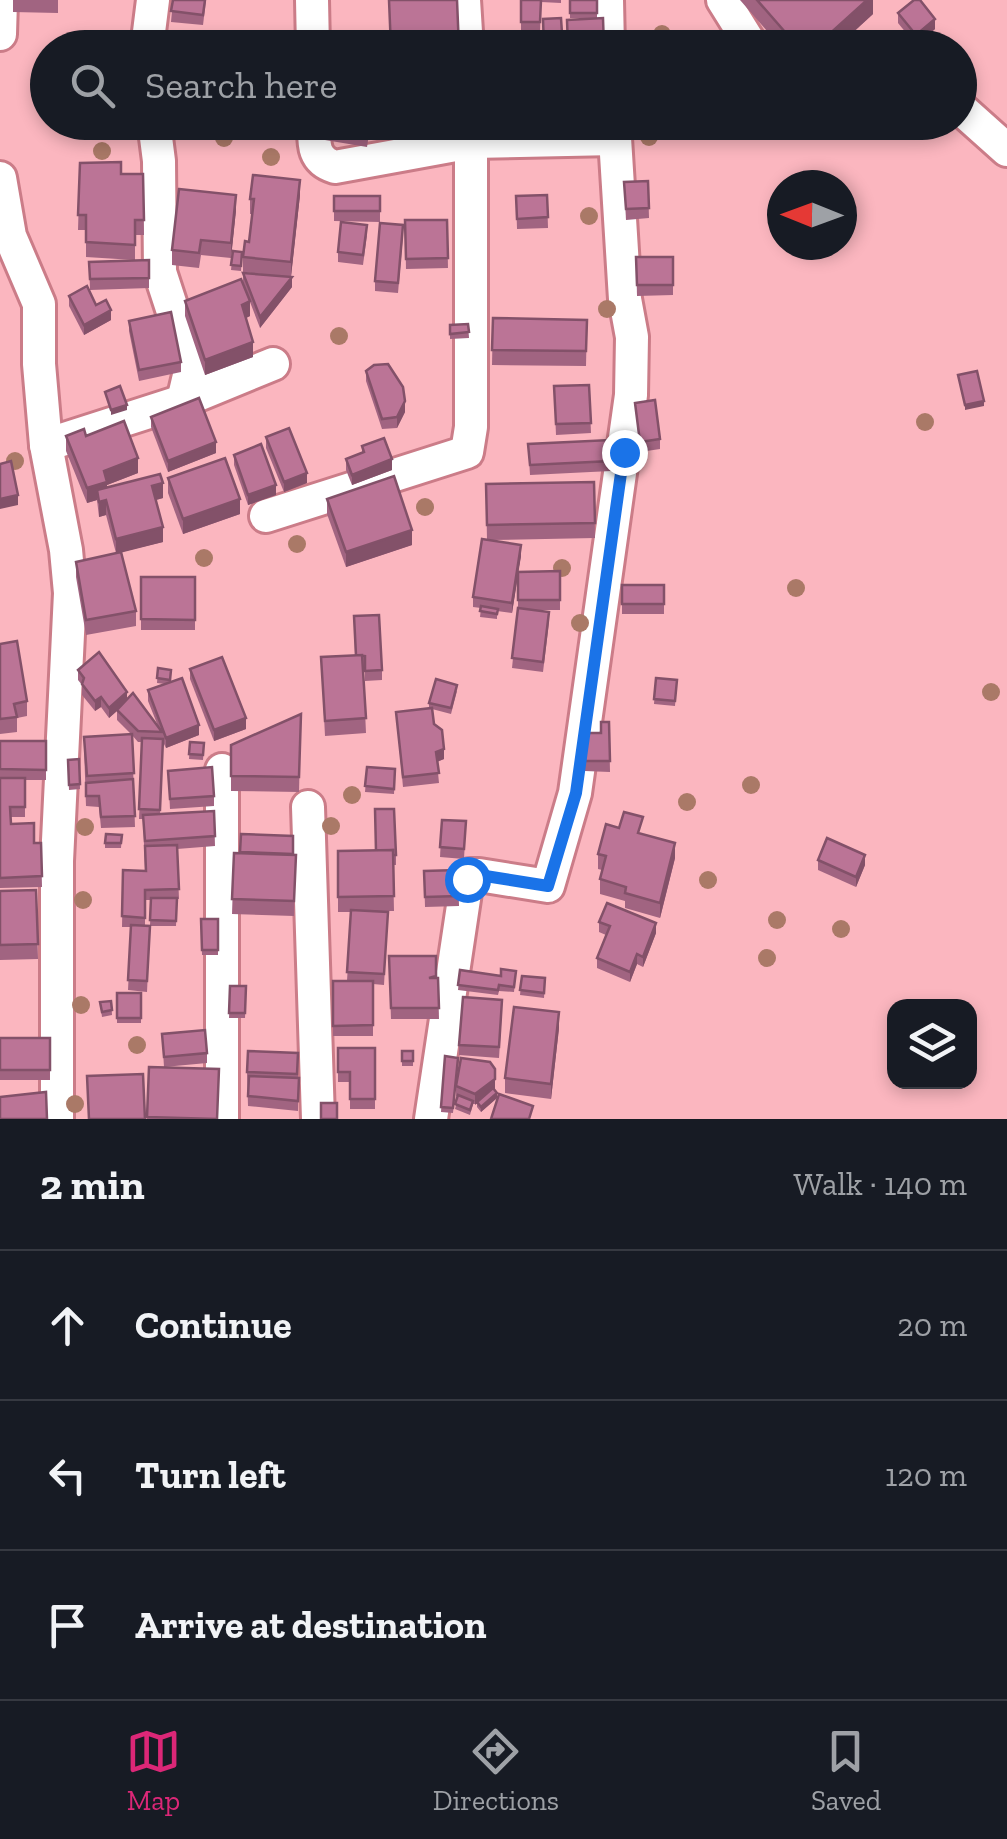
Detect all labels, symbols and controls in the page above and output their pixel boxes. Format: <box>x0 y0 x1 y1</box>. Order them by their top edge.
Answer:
search box <box>30 30 977 140</box>
icon: search <box>65 58 120 113</box>
text: Search here <box>145 62 337 108</box>
north arrow <box>767 170 857 260</box>
route end <box>602 430 648 476</box>
route start <box>445 857 491 903</box>
map controls <box>887 999 977 1089</box>
button: layers <box>887 999 977 1089</box>
text: 2 min <box>40 1159 145 1210</box>
text: Walk · 140 m <box>793 1165 967 1203</box>
icon: ahead <box>40 1298 95 1353</box>
text: Continue <box>135 1302 292 1348</box>
text: 20 m <box>897 1306 967 1344</box>
icon: left <box>40 1448 95 1503</box>
text: Turn left <box>135 1452 286 1498</box>
text: 120 m <box>885 1456 967 1494</box>
icon: arrive <box>40 1598 95 1653</box>
text: Arrive at destination <box>135 1602 486 1648</box>
tab: Map <box>126 1724 181 1817</box>
tab: Directions <box>433 1724 559 1817</box>
tab: Saved <box>811 1724 881 1817</box>

